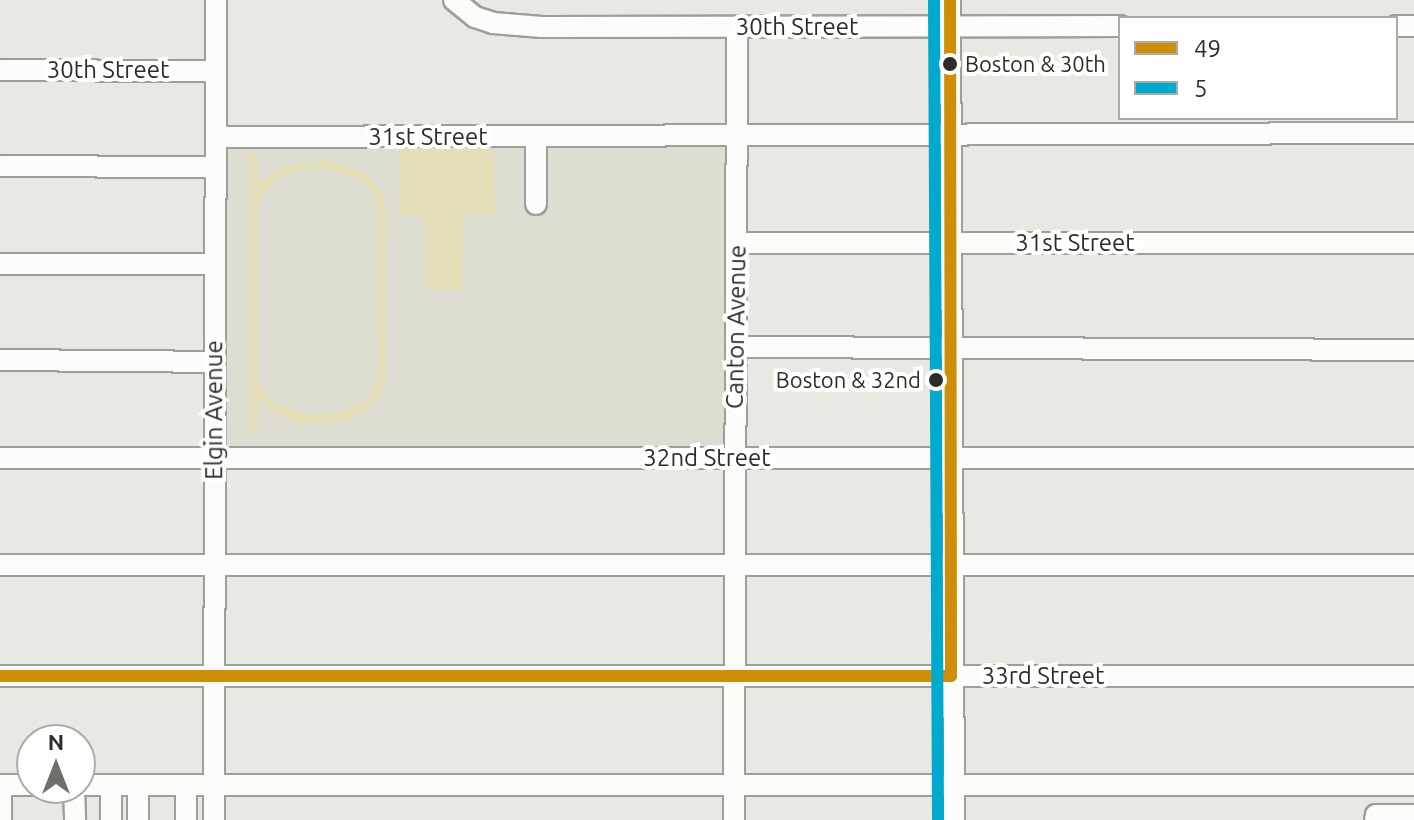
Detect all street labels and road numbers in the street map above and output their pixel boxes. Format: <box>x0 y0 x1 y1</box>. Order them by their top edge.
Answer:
street label: 30th Street <box>736 13 858 41</box>
street label: 30th Street <box>47 56 169 84</box>
street label: 31st Street <box>368 123 488 151</box>
street label: 31st Street <box>1015 229 1135 257</box>
street label: Canton Avenue <box>720 245 752 409</box>
street label: Elgin Avenue <box>200 340 228 480</box>
street label: 32nd Street <box>643 444 771 472</box>
street label: 33rd Street <box>982 662 1104 690</box>

